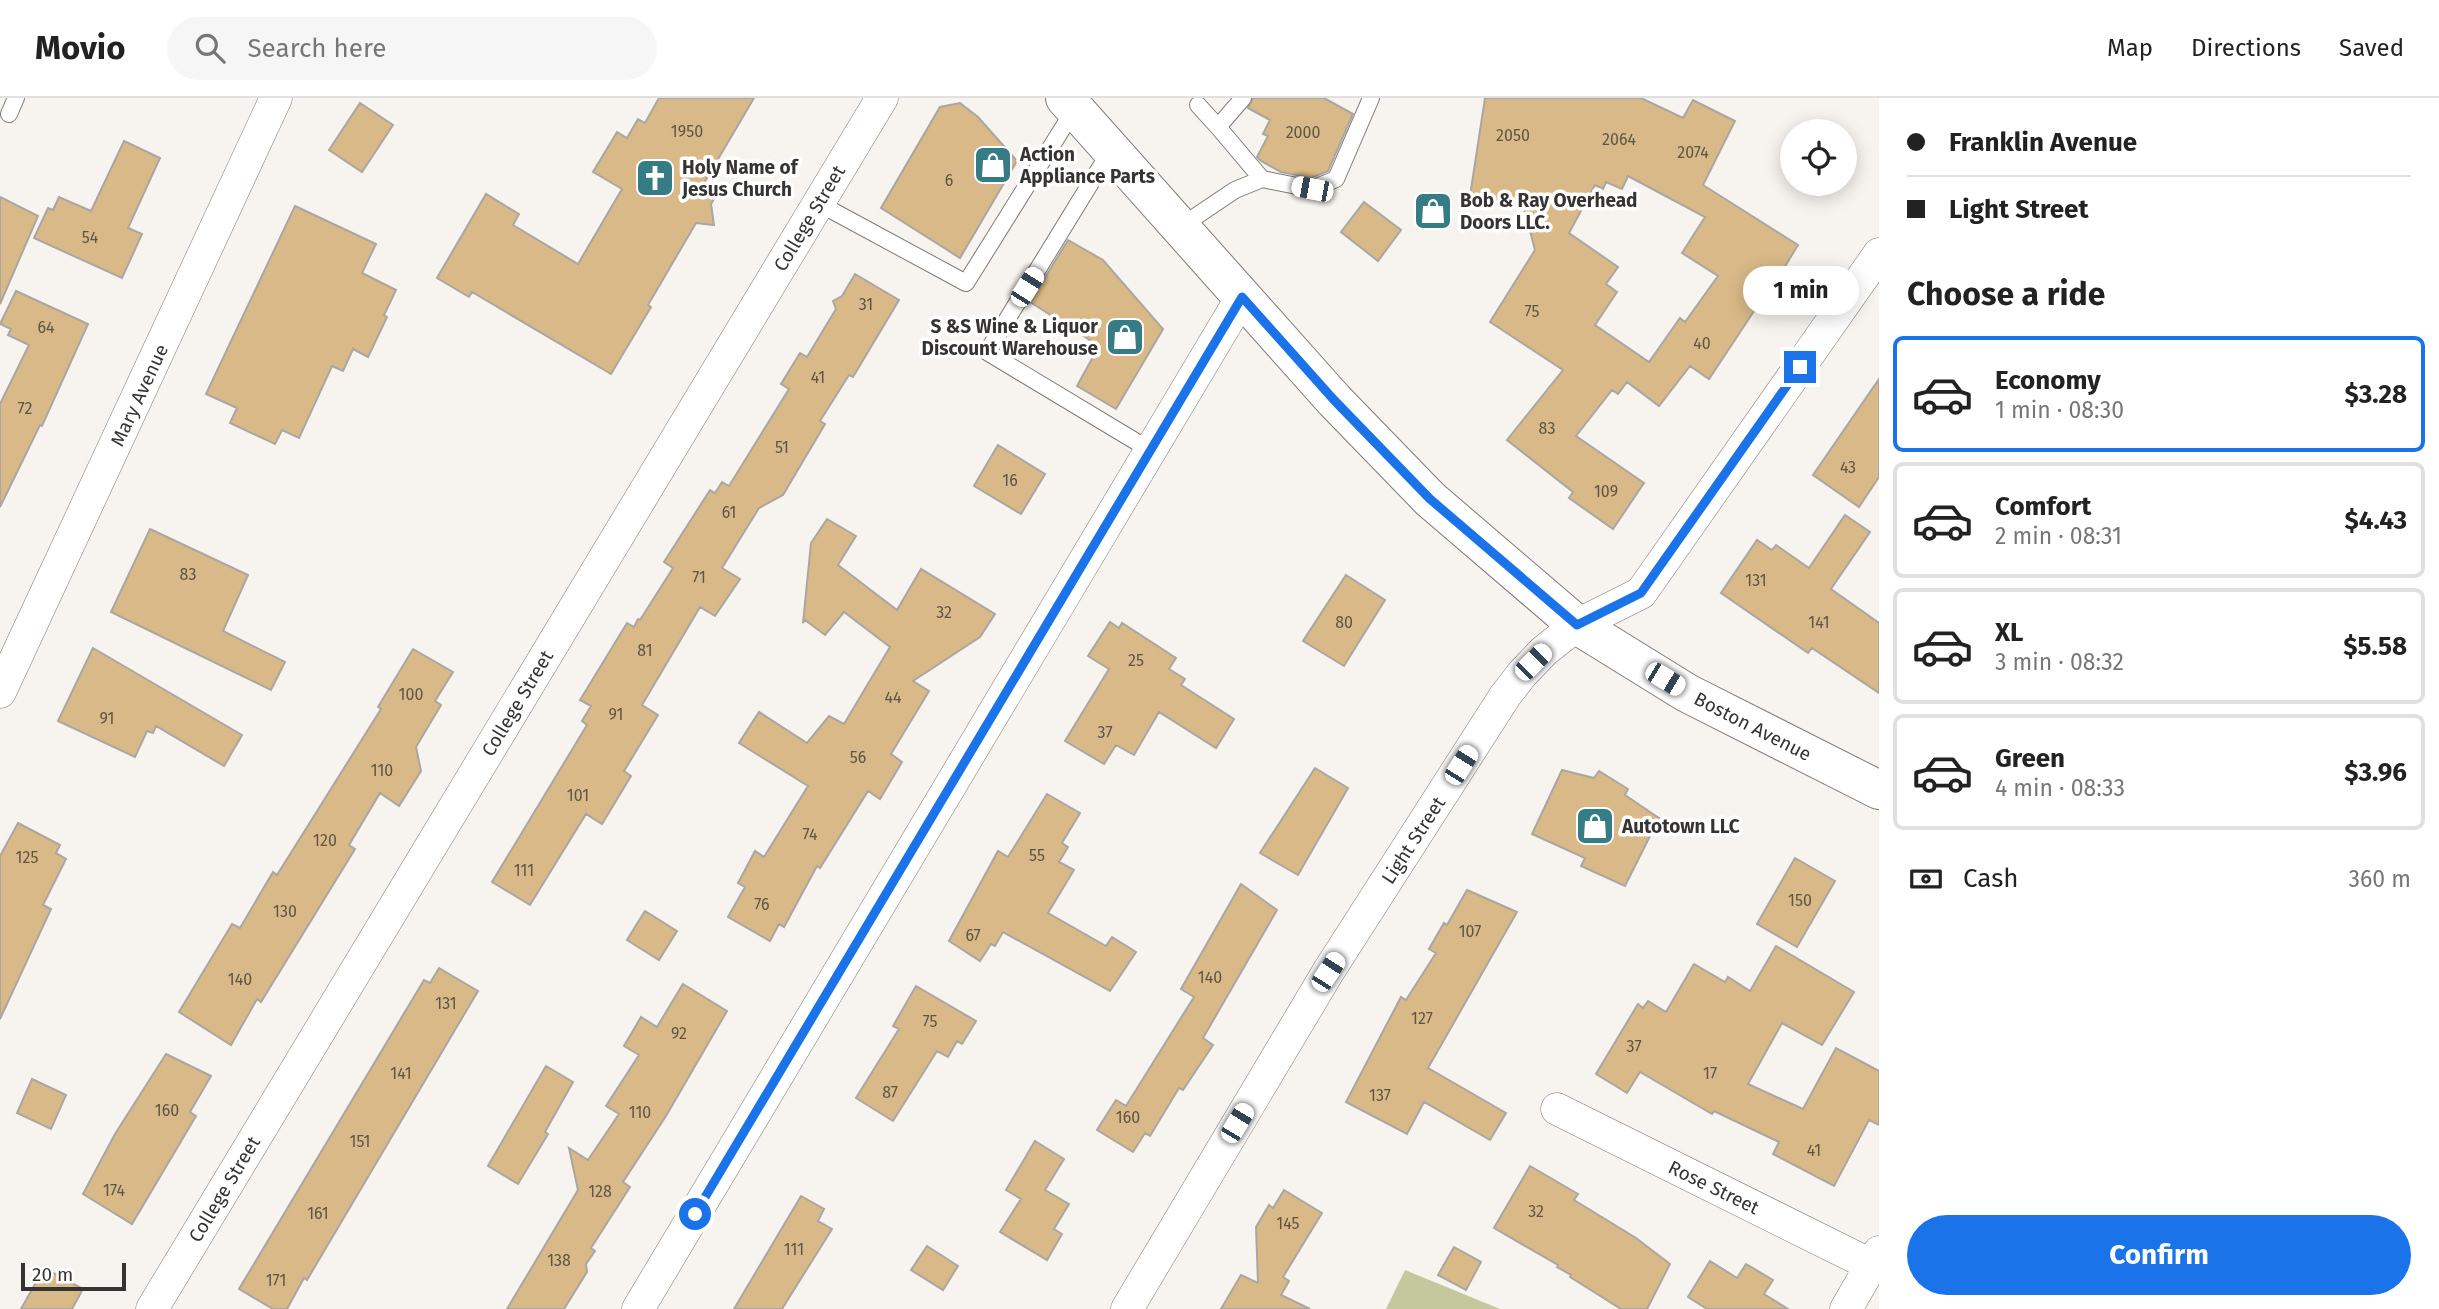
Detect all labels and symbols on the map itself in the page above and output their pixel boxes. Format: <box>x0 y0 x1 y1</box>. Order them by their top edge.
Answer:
house number: 1950 <box>671 122 703 141</box>
house number: 2000 <box>1286 123 1320 142</box>
house number: 2050 <box>1496 126 1530 145</box>
house number: 2064 <box>1602 130 1636 149</box>
place label: Action Appliance Parts <box>1019 143 1155 188</box>
house number: 2074 <box>1677 143 1709 162</box>
shop icon: Action Appliance Parts <box>972 144 1014 186</box>
place label: Holy Name of Jesus Church <box>681 156 800 201</box>
church icon: Holy Name of Jesus Church <box>634 157 676 199</box>
street label: College Street <box>769 161 850 275</box>
house number: 6 <box>945 171 953 190</box>
car <box>1290 175 1335 203</box>
place label: Bob & Ray Overhead Doors LLC. <box>1460 189 1638 234</box>
shop icon: Bob & Ray Overhead Doors LLC. <box>1412 190 1454 232</box>
house number: 54 <box>82 228 99 247</box>
car <box>1007 264 1048 310</box>
callout: 1 min <box>1742 266 1858 314</box>
house number: 31 <box>859 295 873 314</box>
house number: 75 <box>1525 302 1539 321</box>
place label: S &S Wine & Liquor Discount Warehouse <box>922 315 1098 360</box>
shop icon: S &S Wine & Liquor Discount Warehouse <box>1104 316 1146 358</box>
house number: 64 <box>37 318 55 337</box>
house number: 40 <box>1693 334 1711 353</box>
street label: Mary Avenue <box>106 341 173 450</box>
route end <box>1784 351 1816 383</box>
house number: 41 <box>811 368 825 387</box>
house number: 72 <box>18 399 32 418</box>
house number: 83 <box>1539 419 1555 438</box>
house number: 51 <box>775 438 789 457</box>
house number: 43 <box>1840 458 1856 477</box>
house number: 16 <box>1002 471 1018 490</box>
house number: 109 <box>1594 482 1618 501</box>
house number: 61 <box>722 503 736 522</box>
house number: 83 <box>180 565 196 584</box>
house number: 71 <box>692 568 706 587</box>
house number: 131 <box>1745 571 1767 590</box>
house number: 32 <box>936 603 952 622</box>
house number: 80 <box>1335 613 1353 632</box>
house number: 141 <box>1808 613 1830 632</box>
car <box>1511 640 1556 684</box>
house number: 81 <box>637 641 653 660</box>
street label: College Street <box>477 646 558 760</box>
house number: 25 <box>1128 651 1144 670</box>
car <box>1642 659 1689 699</box>
house number: 100 <box>399 685 423 704</box>
street label: Boston Avenue <box>1690 687 1815 766</box>
house number: 44 <box>884 688 902 707</box>
house number: 91 <box>608 705 624 724</box>
house number: 91 <box>99 709 115 728</box>
house number: 37 <box>1097 723 1113 742</box>
car <box>1441 742 1482 788</box>
house number: 56 <box>850 748 866 767</box>
house number: 110 <box>371 761 393 780</box>
house number: 101 <box>567 786 589 805</box>
street label: Light Street <box>1377 792 1450 888</box>
shop icon: Autotown LLC <box>1574 805 1616 847</box>
place label: Autotown LLC <box>1621 815 1740 838</box>
house number: 74 <box>803 825 818 844</box>
house number: 120 <box>313 831 337 850</box>
house number: 55 <box>1029 846 1045 865</box>
house number: 125 <box>16 848 38 867</box>
house number: 111 <box>514 861 534 880</box>
house number: 150 <box>1788 891 1812 910</box>
house number: 76 <box>754 895 770 914</box>
house number: 130 <box>273 902 297 921</box>
house number: 107 <box>1459 922 1481 941</box>
house number: 67 <box>965 926 981 945</box>
car <box>1308 949 1349 995</box>
house number: 140 <box>1198 968 1222 987</box>
house number: 140 <box>228 970 252 989</box>
house number: 131 <box>435 994 457 1013</box>
house number: 127 <box>1411 1009 1433 1028</box>
house number: 75 <box>923 1012 937 1031</box>
house number: 92 <box>671 1024 687 1043</box>
house number: 37 <box>1626 1037 1642 1056</box>
house number: 141 <box>390 1064 412 1083</box>
house number: 17 <box>1703 1064 1717 1083</box>
house number: 87 <box>882 1083 898 1102</box>
house number: 137 <box>1369 1086 1391 1105</box>
car <box>1218 1100 1257 1146</box>
house number: 160 <box>155 1101 179 1120</box>
house number: 110 <box>629 1103 651 1122</box>
house number: 160 <box>1116 1108 1140 1127</box>
street label: College Street <box>184 1132 265 1246</box>
house number: 151 <box>349 1132 371 1151</box>
house number: 41 <box>1807 1141 1821 1160</box>
street label: Rose Street <box>1665 1156 1763 1219</box>
house number: 174 <box>103 1181 125 1200</box>
house number: 128 <box>588 1182 612 1201</box>
route start <box>679 1198 711 1230</box>
house number: 32 <box>1528 1202 1544 1221</box>
house number: 161 <box>307 1204 329 1223</box>
house number: 145 <box>1276 1214 1300 1233</box>
house number: 111 <box>784 1240 804 1259</box>
house number: 138 <box>547 1251 571 1270</box>
scale bar <box>21 1260 126 1292</box>
house number: 171 <box>266 1271 286 1290</box>

